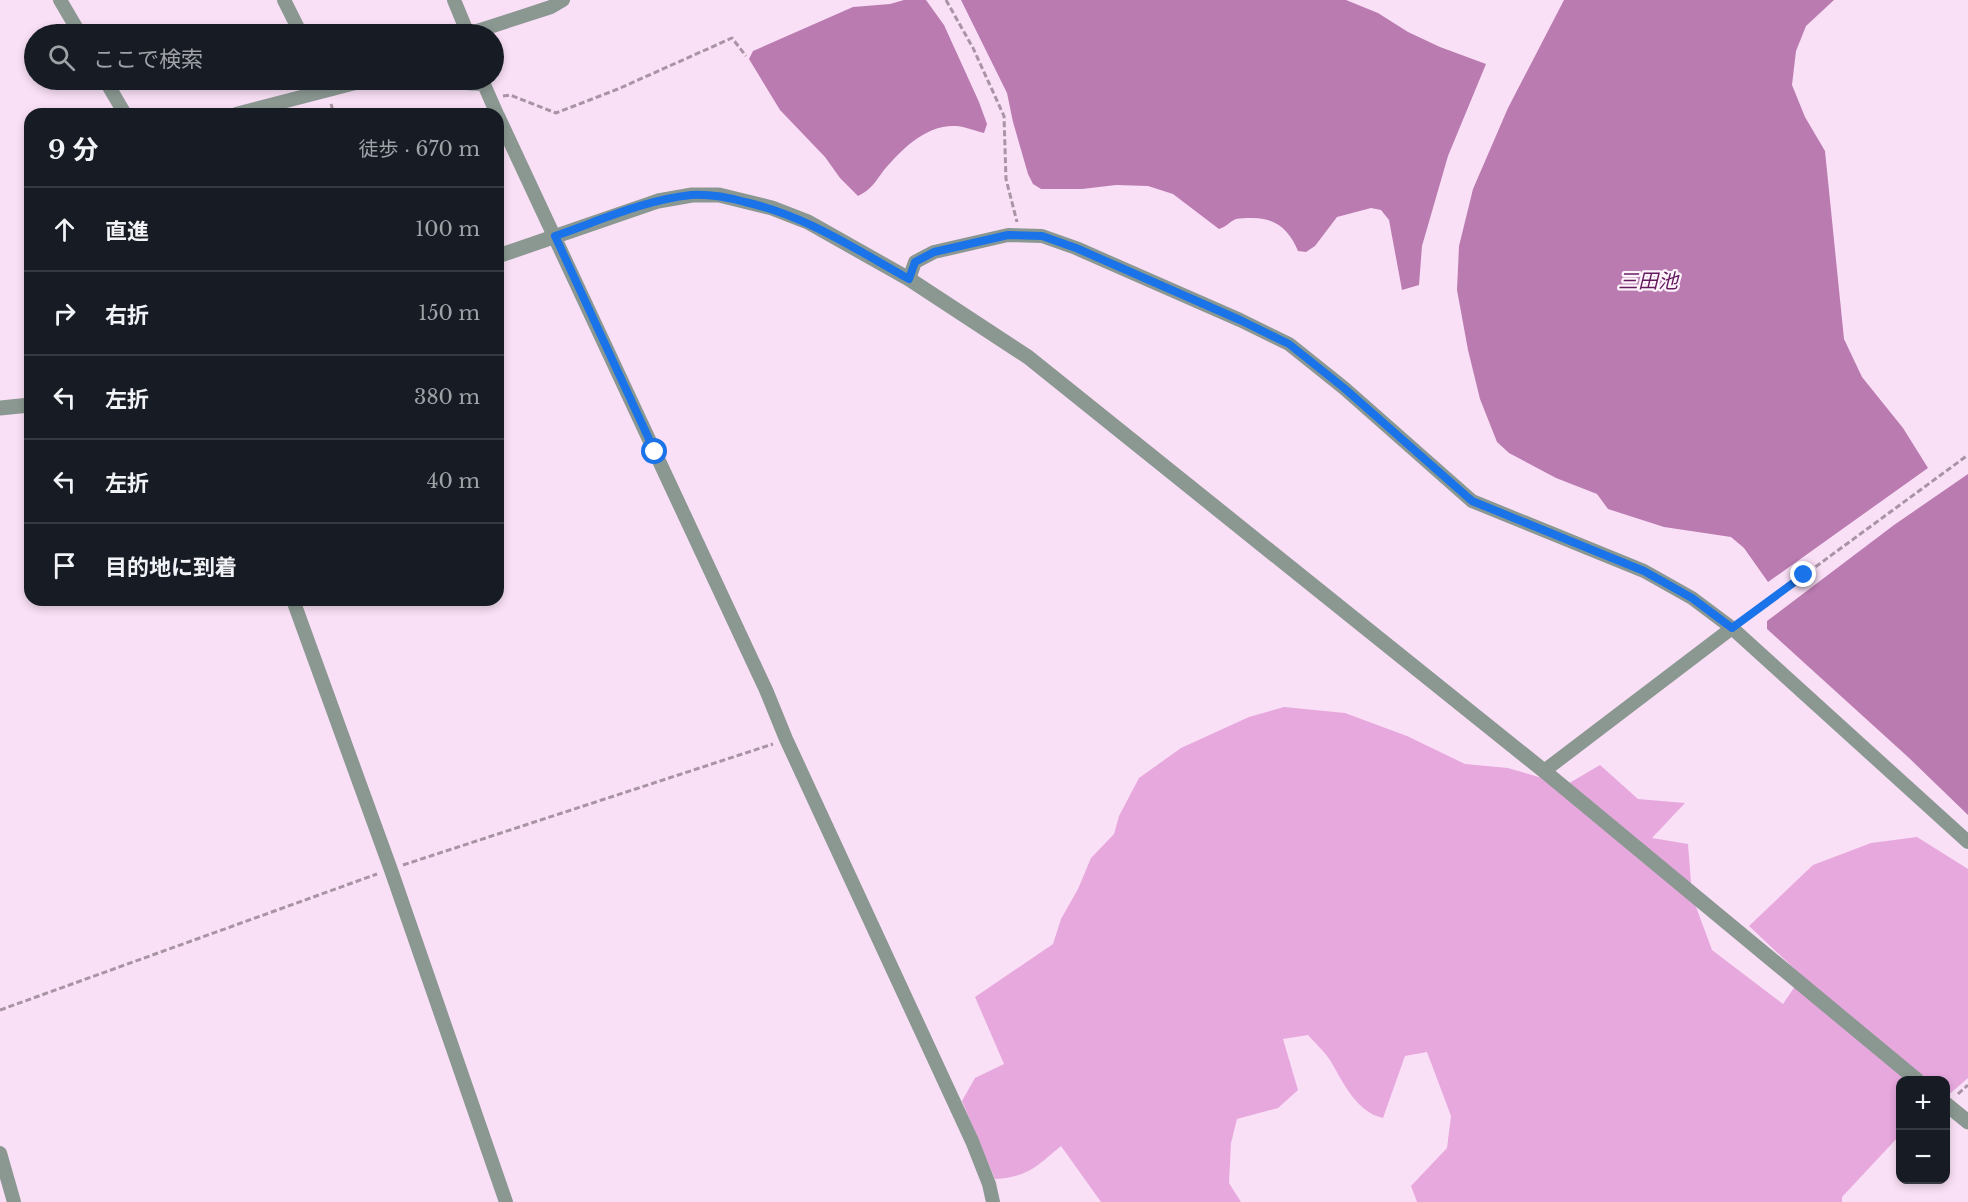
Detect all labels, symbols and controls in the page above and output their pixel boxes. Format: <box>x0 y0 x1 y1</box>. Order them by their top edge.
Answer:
search box <box>24 24 504 90</box>
icon: search <box>45 41 78 74</box>
text: ここで検索 <box>93 46 203 73</box>
text: 9 分 <box>48 134 98 166</box>
text: 徒歩 · 670 m <box>358 137 480 161</box>
icon: ahead <box>48 213 81 246</box>
text: 100 m <box>415 217 480 241</box>
text: 直進 <box>105 218 149 245</box>
water label: 三田池 <box>1618 269 1680 293</box>
icon: right <box>48 297 81 330</box>
text: 150 m <box>418 301 480 325</box>
text: 右折 <box>105 302 149 329</box>
icon: left <box>48 381 81 414</box>
text: 380 m <box>414 385 480 409</box>
text: 左折 <box>105 386 149 413</box>
route start <box>641 438 667 464</box>
icon: left <box>48 465 81 498</box>
text: 40 m <box>427 469 480 493</box>
text: 左折 <box>105 470 149 497</box>
icon: arrive <box>48 549 81 582</box>
text: 目的地に到着 <box>105 554 237 581</box>
route end <box>1790 561 1816 587</box>
map controls <box>1896 1076 1950 1184</box>
button: + <box>1896 1076 1950 1130</box>
button: − <box>1896 1130 1950 1184</box>

